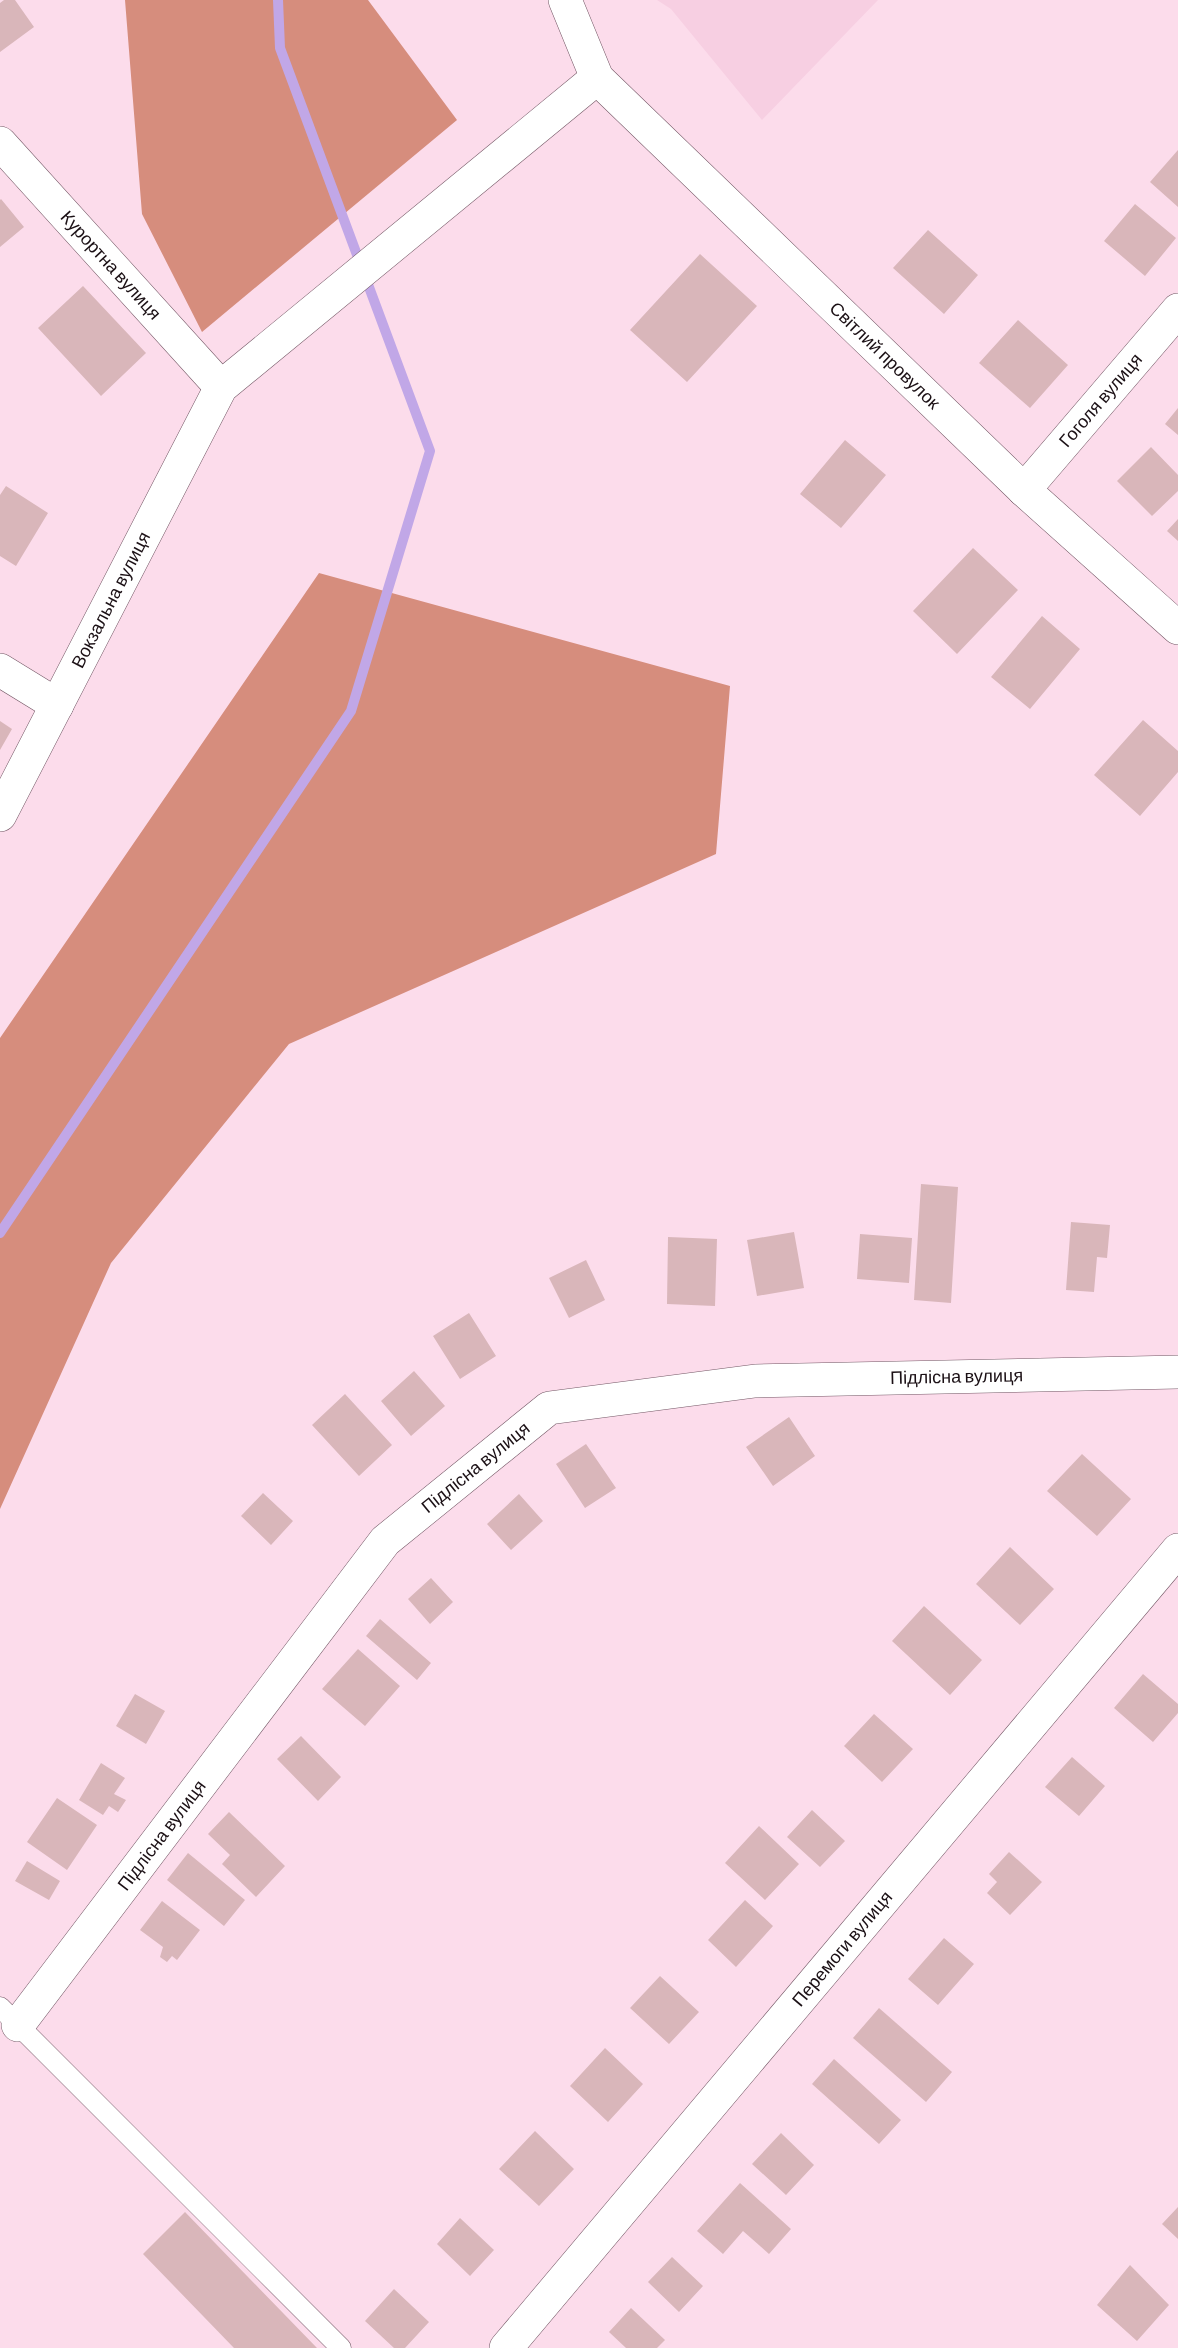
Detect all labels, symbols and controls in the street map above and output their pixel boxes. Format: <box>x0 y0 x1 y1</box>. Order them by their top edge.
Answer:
street label: Курортна вулиця <box>57 206 166 324</box>
street label: Світлий провулок <box>826 297 945 413</box>
street label: Гоголя вулиця <box>1054 348 1146 451</box>
street label: Вокзальна вулиця <box>66 528 154 671</box>
street label: Підлісна вулиця <box>890 1363 1023 1388</box>
street label: Підлісна вулиця <box>416 1416 533 1517</box>
street label: Підлісна вулиця <box>112 1775 210 1894</box>
street label: Перемоги вулиця <box>787 1886 896 2010</box>

